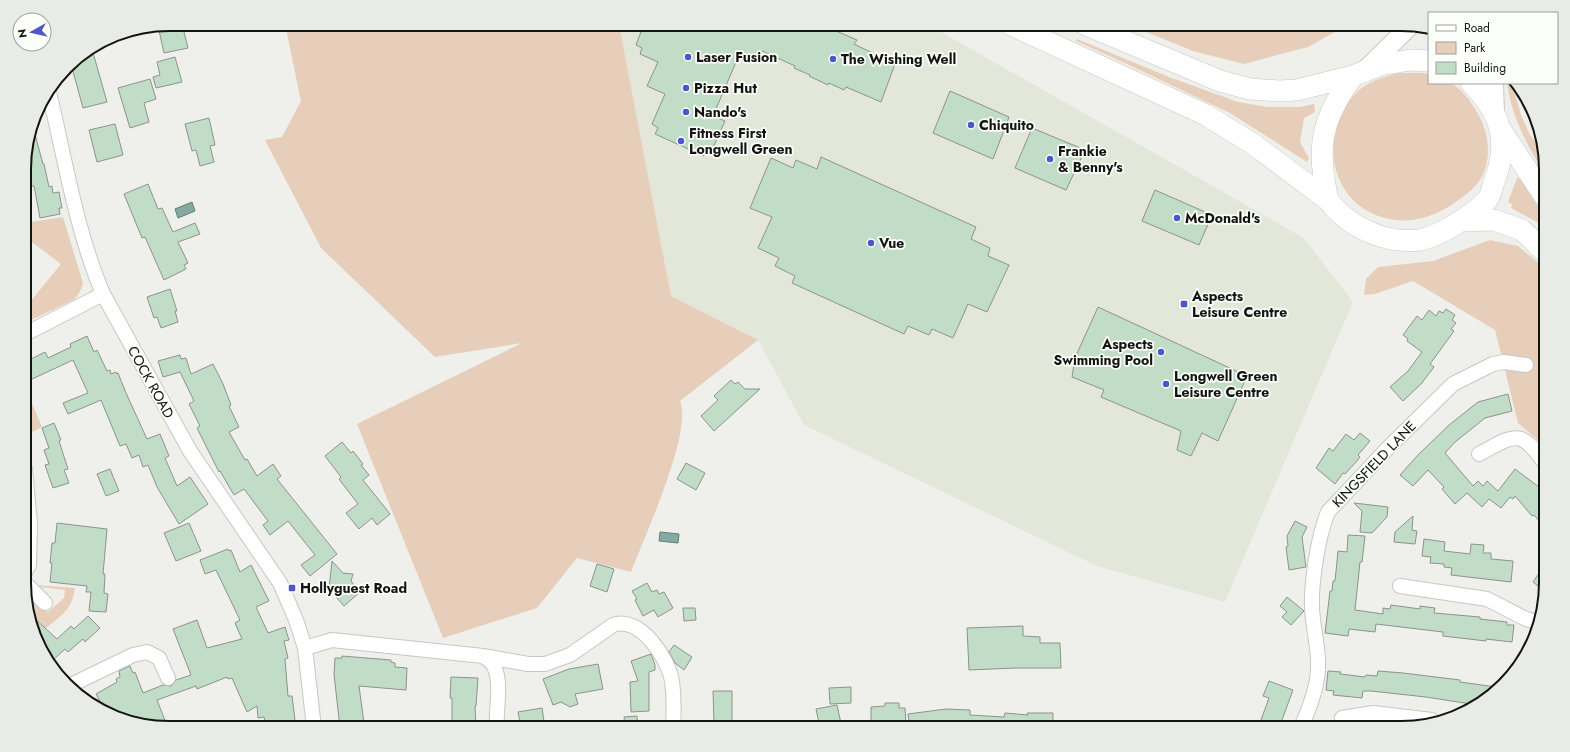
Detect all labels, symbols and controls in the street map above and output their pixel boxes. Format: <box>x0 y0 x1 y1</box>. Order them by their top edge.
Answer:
north arrow <box>12 12 52 52</box>
legend <box>1428 12 1558 84</box>
text: Road <box>1464 19 1490 37</box>
text: N <box>14 28 31 39</box>
text: Park <box>1464 39 1486 57</box>
place label: Laser Fusion <box>696 47 777 67</box>
place label: The Wishing Well <box>841 49 956 69</box>
marker: Laser Fusion <box>683 52 693 62</box>
marker: The Wishing Well <box>828 54 838 64</box>
text: Building <box>1464 59 1506 77</box>
place label: Pizza Hut <box>694 78 757 98</box>
marker: Pizza Hut <box>681 83 691 93</box>
place label: Nando's <box>694 102 747 122</box>
marker: Nando's <box>681 107 691 117</box>
place label: Chiquito <box>979 115 1034 135</box>
marker: Chiquito <box>966 120 976 130</box>
place label: Fitness First Longwell Green <box>689 123 793 159</box>
marker: Fitness First Longwell Green <box>676 136 686 146</box>
place label: Frankie & Benny's <box>1058 141 1123 177</box>
marker: Frankie & Benny's <box>1045 154 1055 164</box>
place label: McDonald's <box>1185 208 1261 228</box>
marker: McDonald's <box>1172 213 1182 223</box>
place label: Vue <box>878 233 904 253</box>
marker: Vue <box>866 238 876 248</box>
place label: Aspects Leisure Centre <box>1191 286 1287 322</box>
marker: Aspects Leisure Centre <box>1179 299 1189 309</box>
place label: Aspects Swimming Pool <box>1054 334 1154 370</box>
street label: COCK ROAD <box>123 342 179 422</box>
marker: Aspects Swimming Pool <box>1156 347 1166 357</box>
place label: Longwell Green Leisure Centre <box>1174 366 1278 402</box>
marker: Longwell Green Leisure Centre <box>1161 379 1171 389</box>
street label: KINGSFIELD LANE <box>1327 416 1421 512</box>
place label: Hollyguest Road <box>300 578 407 598</box>
marker: Hollyguest Road <box>287 583 297 593</box>

